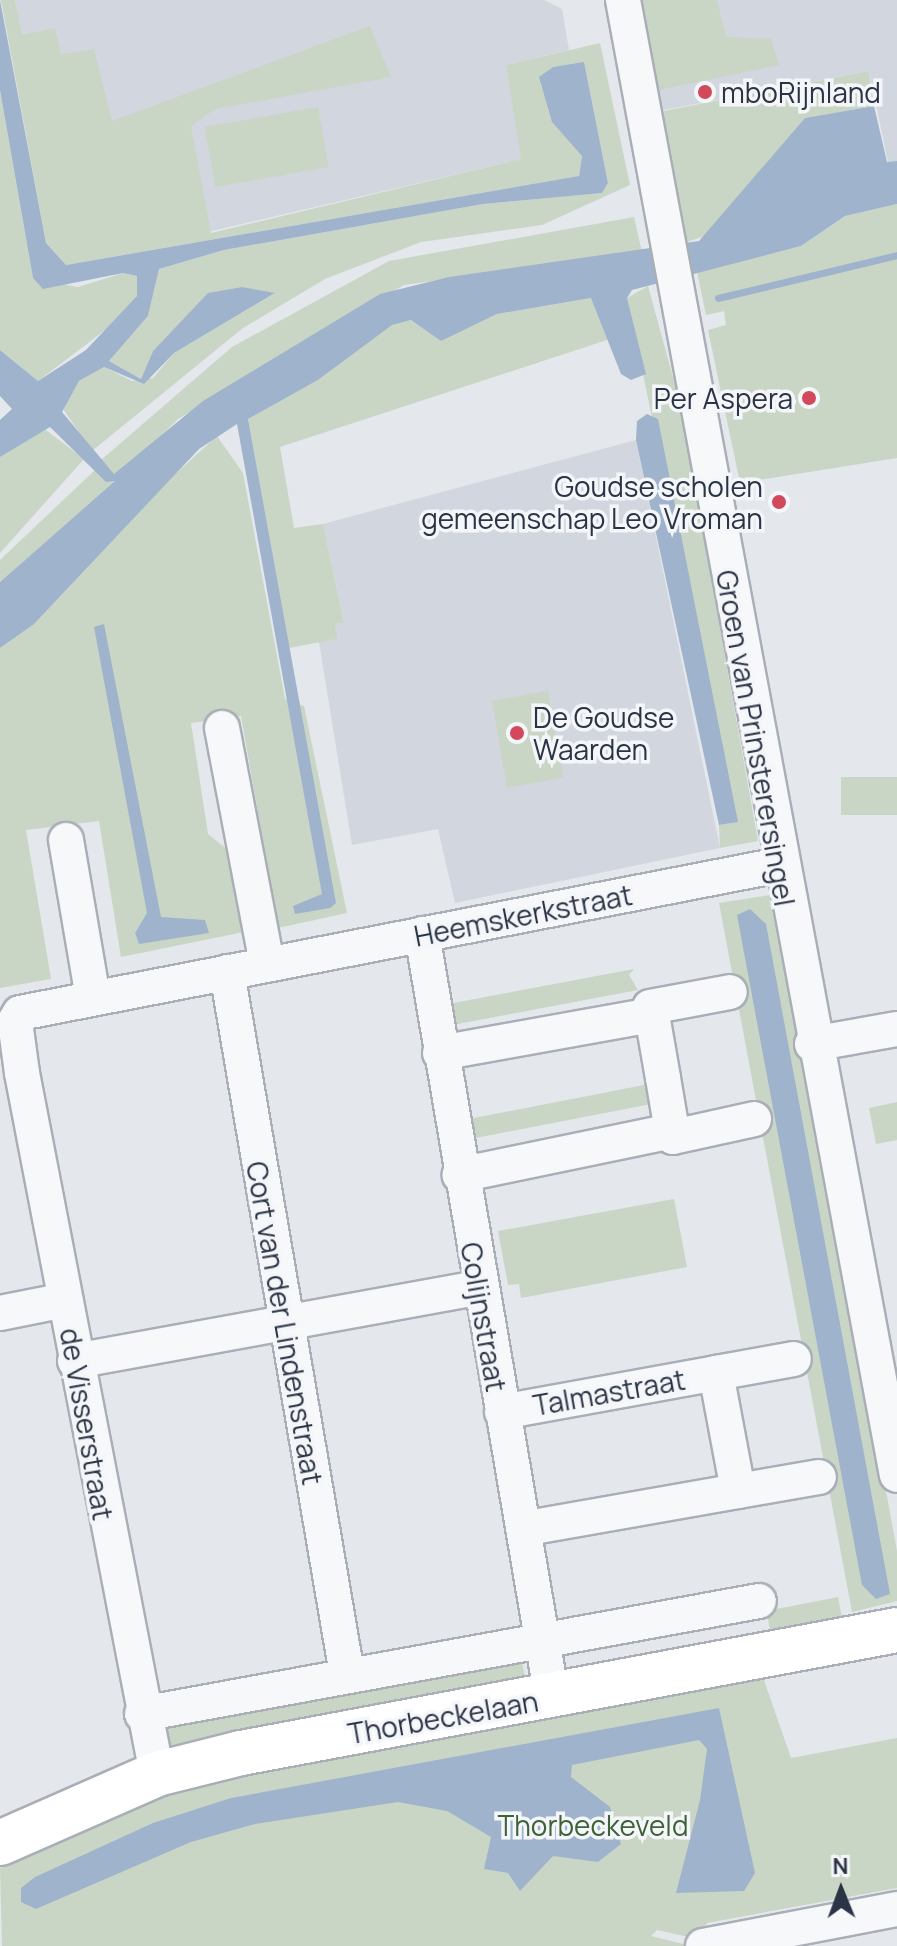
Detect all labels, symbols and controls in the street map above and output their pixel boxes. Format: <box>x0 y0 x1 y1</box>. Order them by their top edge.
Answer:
place label: mboRijnland <box>721 75 881 109</box>
marker: mboRijnland <box>696 83 714 101</box>
place label: Per Aspera <box>654 381 793 415</box>
marker: Per Aspera <box>800 389 818 407</box>
place label: Goudse scholen gemeenschap Leo Vroman <box>421 469 763 535</box>
marker: Goudse scholen gemeenschap Leo Vroman <box>770 493 788 511</box>
street label: Groen van Prinsterersingel <box>710 567 802 909</box>
place label: De Goudse Waarden <box>533 700 674 766</box>
marker: De Goudse Waarden <box>508 724 526 742</box>
street label: Heemskerkstraat <box>411 877 635 953</box>
street label: Cort van der Lindenstraat <box>240 1159 330 1487</box>
street label: Colijnstraat <box>454 1240 514 1394</box>
street label: de Visserstraat <box>54 1325 120 1523</box>
street label: Talmastraat <box>530 1362 688 1422</box>
street label: Thorbeckelaan <box>345 1684 541 1750</box>
park label: Thorbeckeveld <box>497 1808 689 1842</box>
north arrow <box>801 1850 881 1930</box>
text: N <box>832 1851 849 1881</box>

